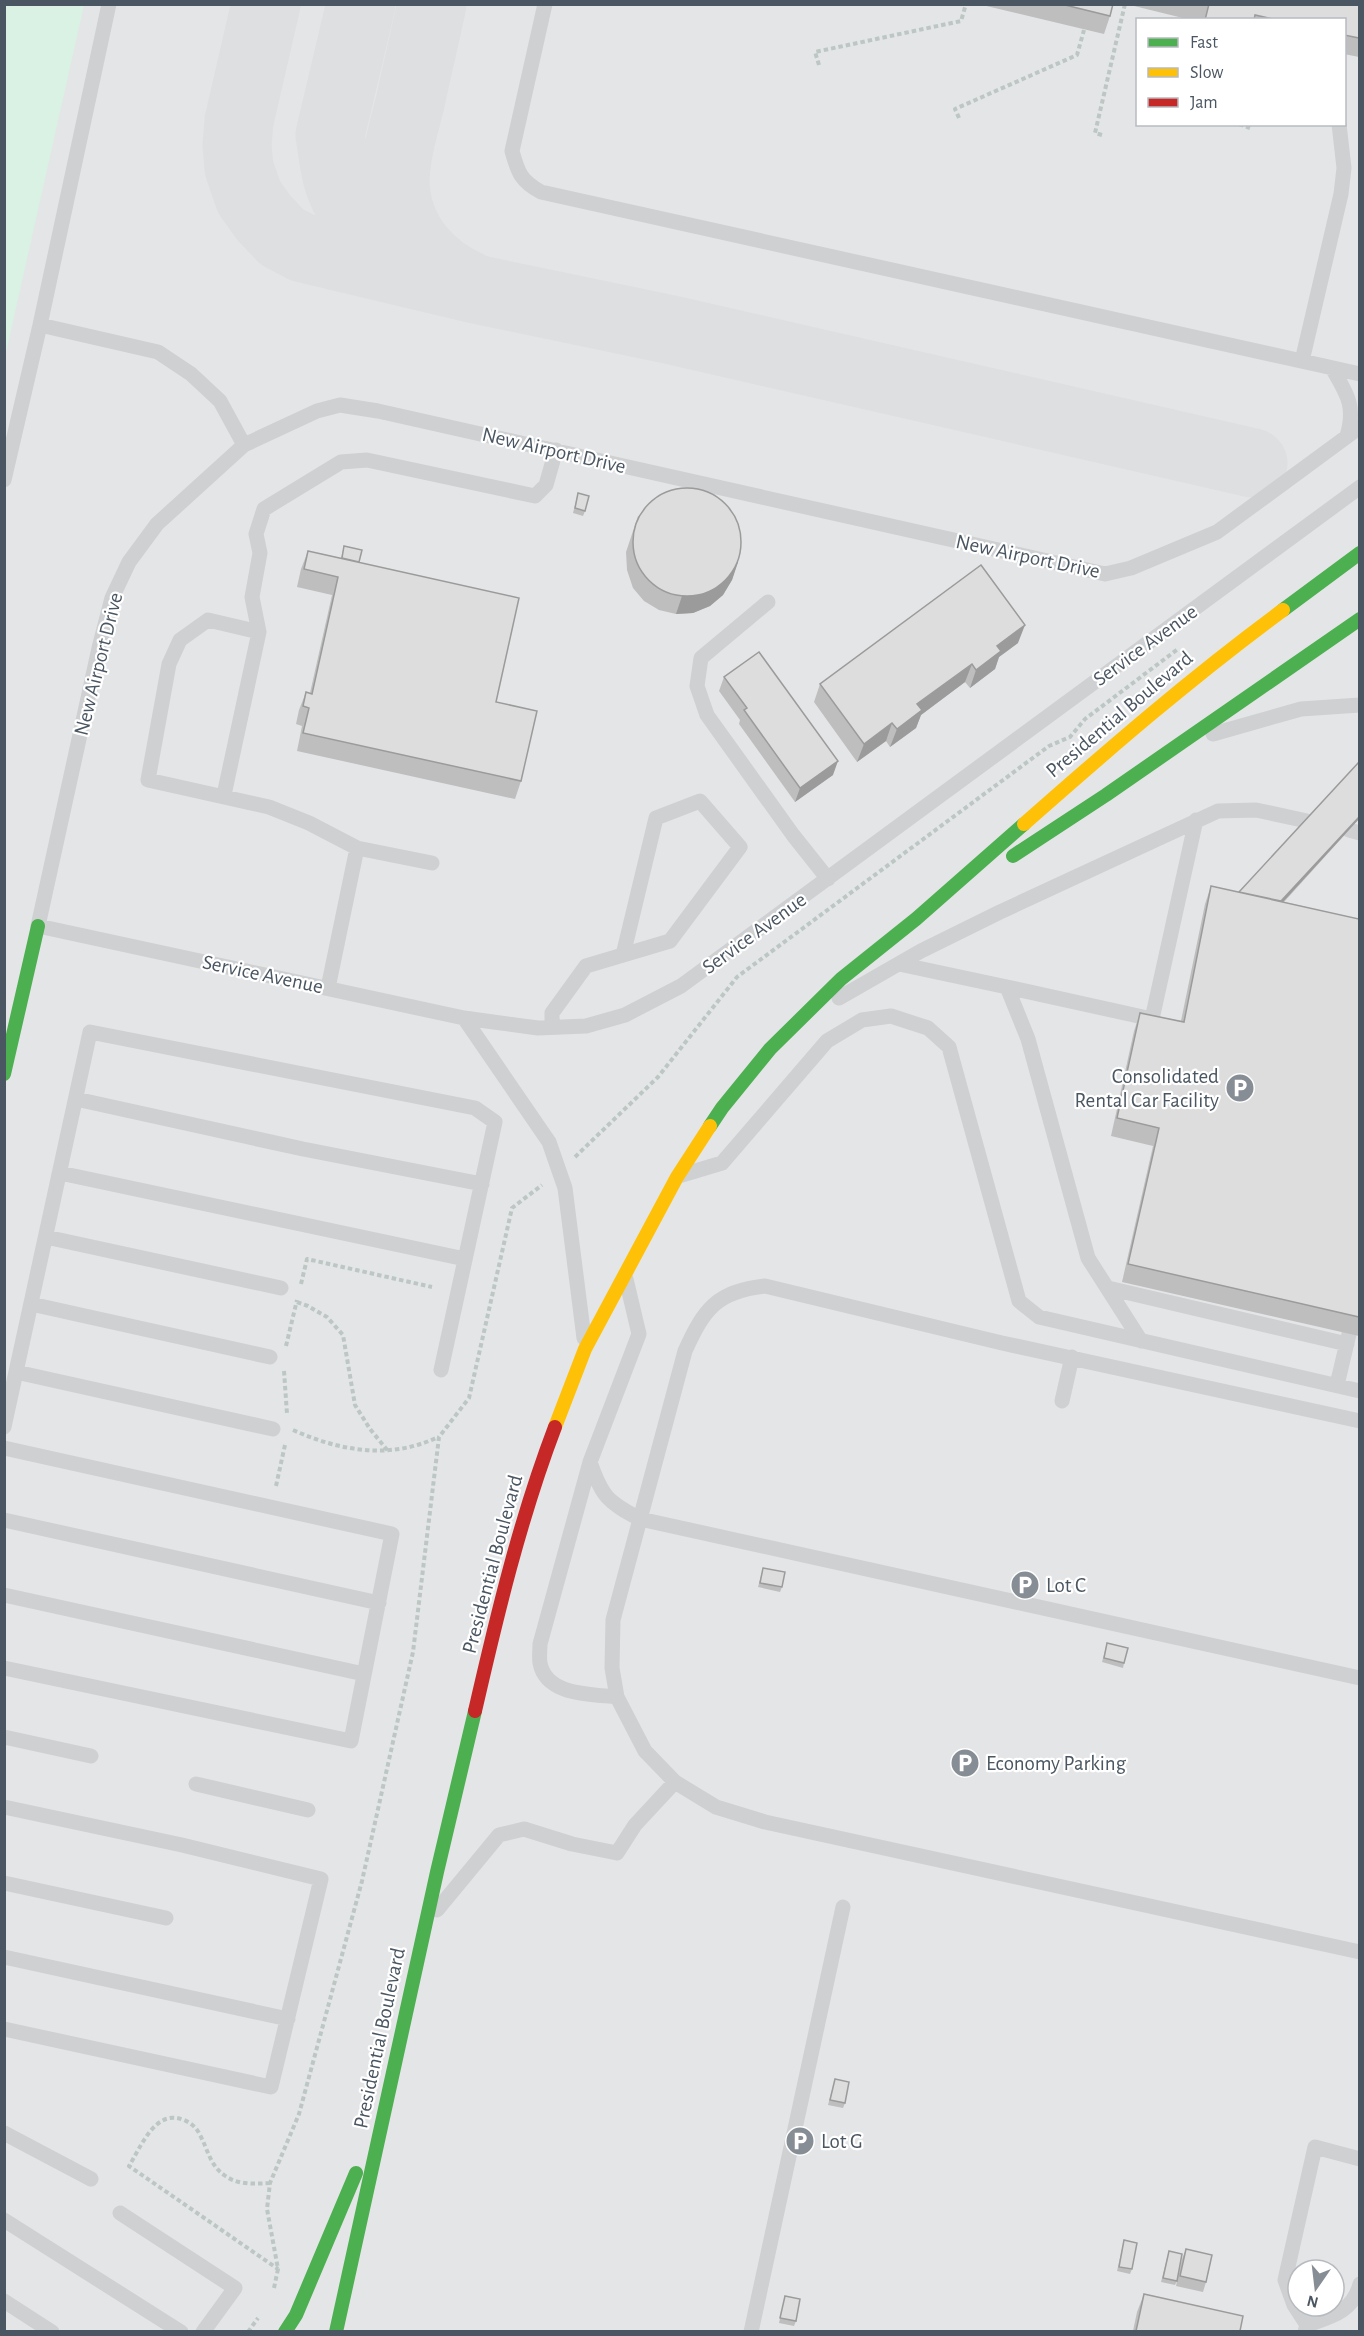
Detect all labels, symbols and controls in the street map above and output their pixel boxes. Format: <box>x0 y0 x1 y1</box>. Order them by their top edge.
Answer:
legend <box>1136 18 1346 126</box>
text: Fast <box>1190 34 1218 52</box>
text: Slow <box>1190 64 1223 82</box>
text: Jam <box>1190 94 1218 112</box>
street label: New Airport Drive <box>480 424 628 477</box>
street label: New Airport Drive <box>954 531 1102 582</box>
street label: New Airport Drive <box>71 590 126 738</box>
street label: Service Avenue <box>1090 601 1201 690</box>
street label: Presidential Boulevard <box>1042 647 1197 782</box>
street label: Service Avenue <box>699 889 810 978</box>
street label: Service Avenue <box>201 951 325 998</box>
place label: Consolidated Rental Car Facility <box>1075 1066 1219 1111</box>
parking icon: Consolidated Rental Car Facility <box>1224 1072 1256 1104</box>
street label: Presidential Boulevard <box>459 1472 526 1656</box>
parking icon: Lot C <box>1009 1569 1041 1601</box>
place label: Lot C <box>1046 1575 1086 1596</box>
parking icon: Economy Parking <box>949 1747 981 1779</box>
place label: Economy Parking <box>986 1753 1127 1774</box>
street label: Presidential Boulevard <box>350 1946 409 2130</box>
parking icon: Lot G <box>784 2125 816 2157</box>
place label: Lot G <box>821 2131 863 2152</box>
north arrow <box>1286 2258 1346 2318</box>
text: N <box>1305 2292 1320 2311</box>

